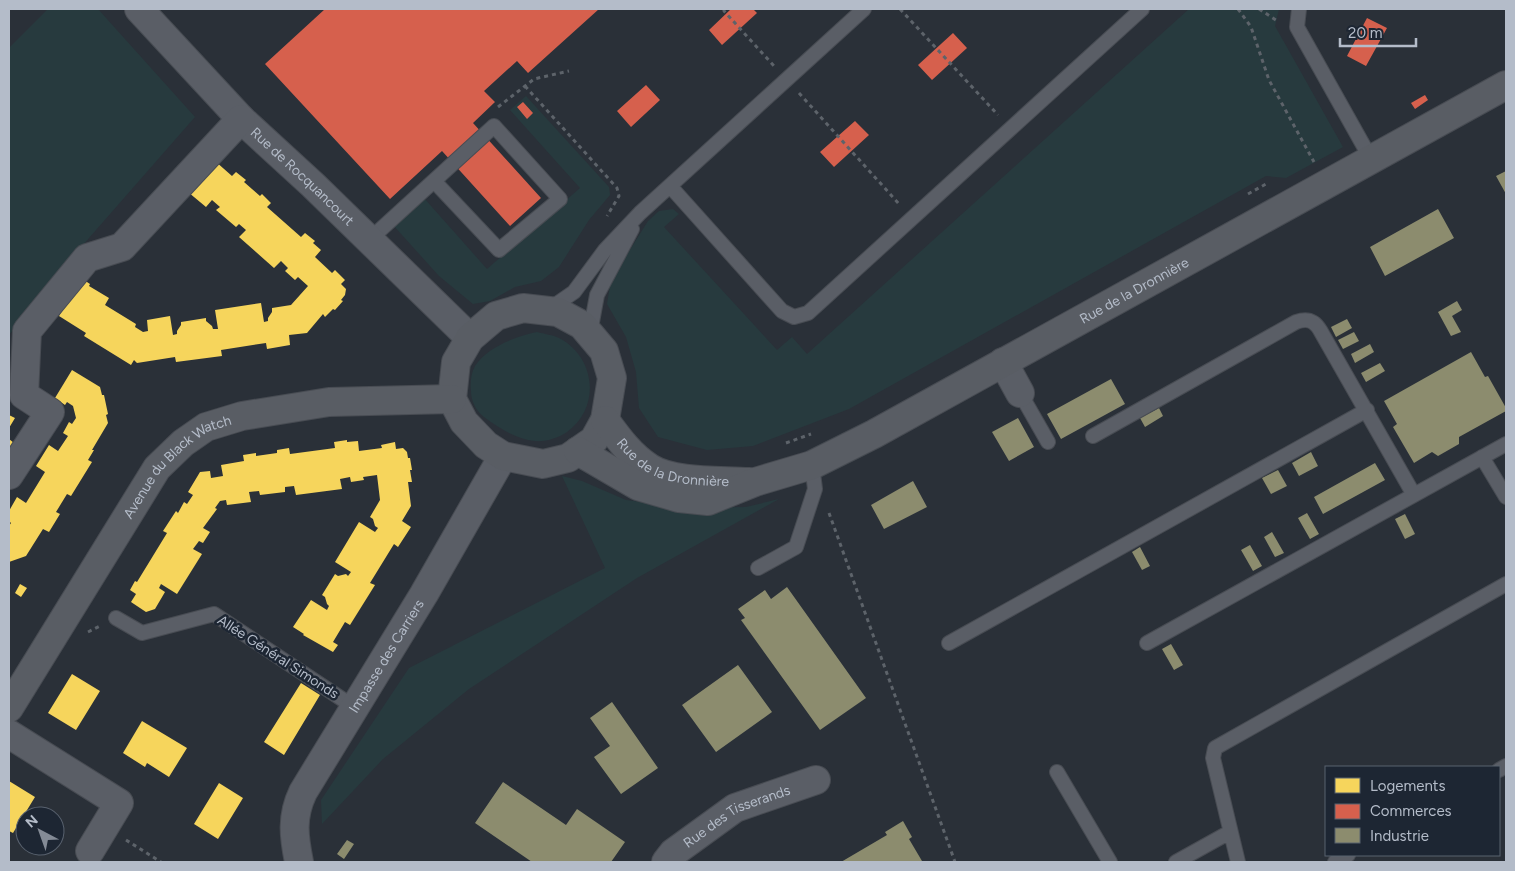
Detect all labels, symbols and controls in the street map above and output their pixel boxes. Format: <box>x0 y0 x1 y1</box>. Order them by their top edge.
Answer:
scale bar <box>1340 15 1416 47</box>
text: 20 m <box>1348 24 1382 42</box>
street label: Rue de Rocquancourt <box>247 124 358 229</box>
street label: Rue de la Dronnière <box>1077 253 1192 327</box>
street label: Avenue du Black Watch <box>119 411 233 522</box>
street label: Rue de la Dronnière <box>613 435 730 490</box>
street label: Impasse des Carriers <box>345 596 427 716</box>
street label: Allée Général Simonds <box>214 611 342 703</box>
legend <box>1325 766 1500 856</box>
text: Logements <box>1370 777 1445 795</box>
street label: Rue des Tisserands <box>680 781 792 851</box>
text: Commerces <box>1370 802 1452 820</box>
north arrow <box>15 806 65 856</box>
text: N <box>22 812 41 832</box>
text: Industrie <box>1370 827 1429 845</box>

